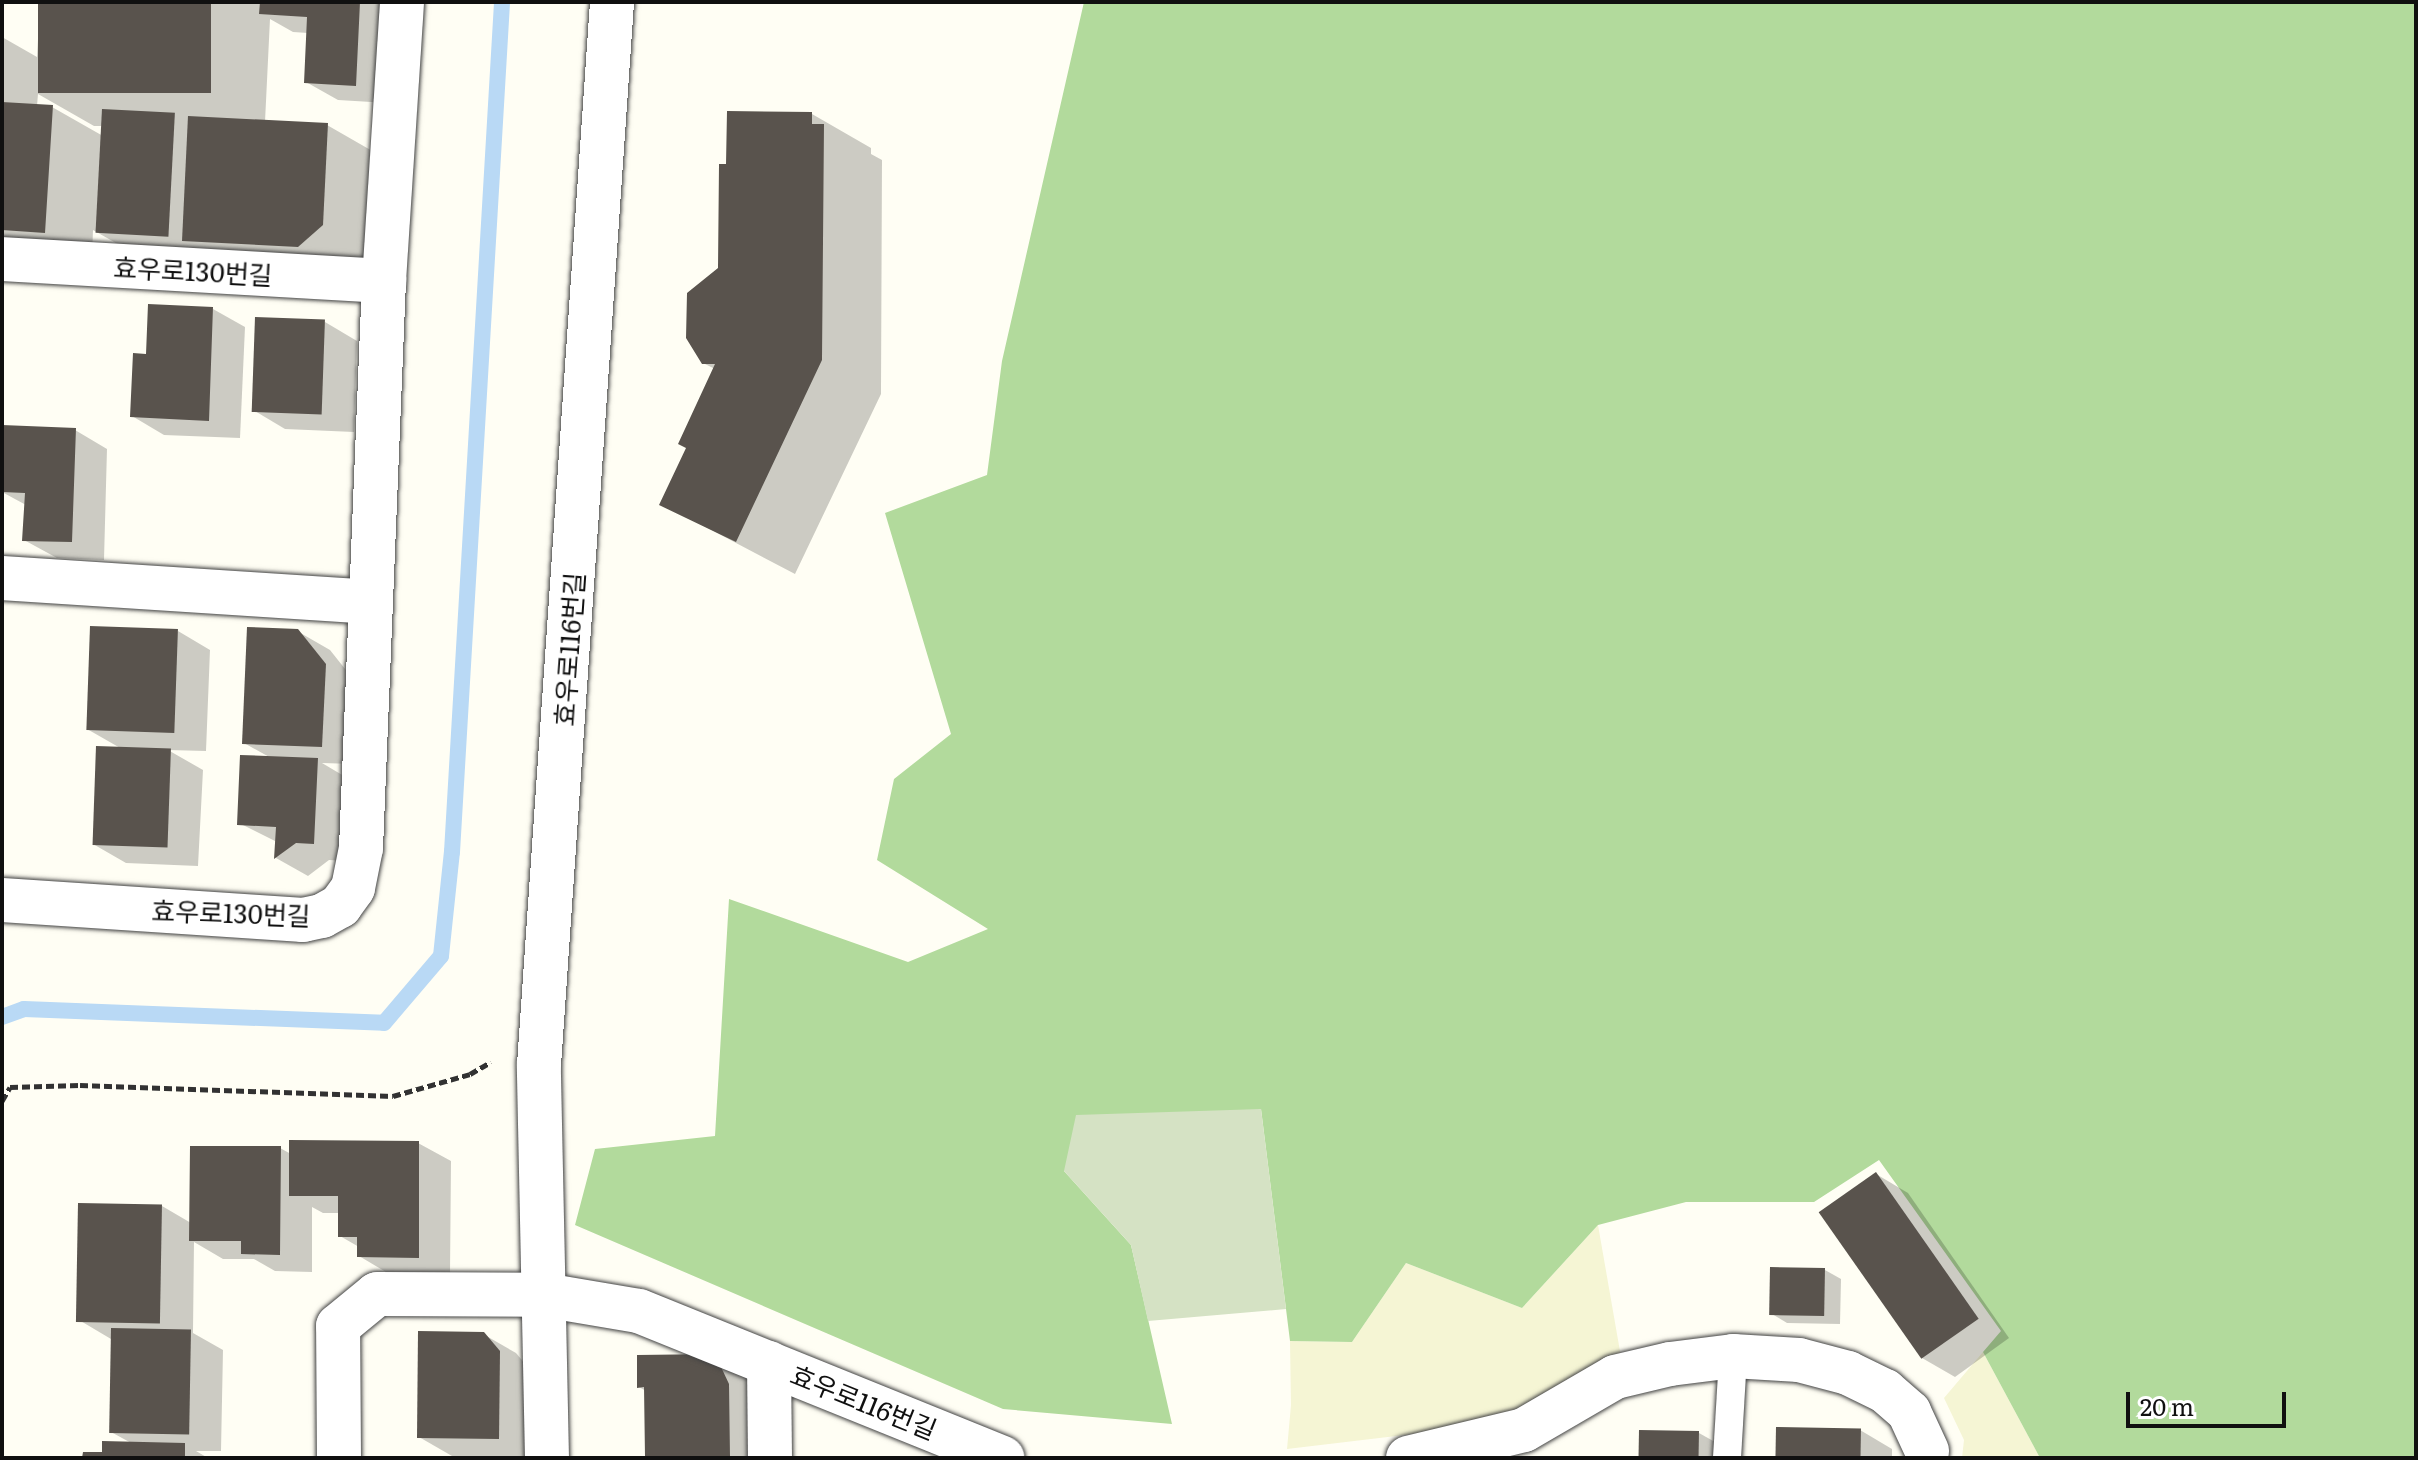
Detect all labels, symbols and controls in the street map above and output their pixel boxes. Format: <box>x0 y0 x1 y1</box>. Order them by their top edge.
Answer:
street label: 효우로130번길 <box>113 250 273 290</box>
street label: 효우로116번길 <box>547 571 589 727</box>
street label: 효우로130번길 <box>151 894 311 930</box>
street label: 효우로116번길 <box>786 1358 942 1444</box>
scale bar <box>2130 1376 2290 1426</box>
text: 20 m <box>2140 1388 2194 1423</box>

